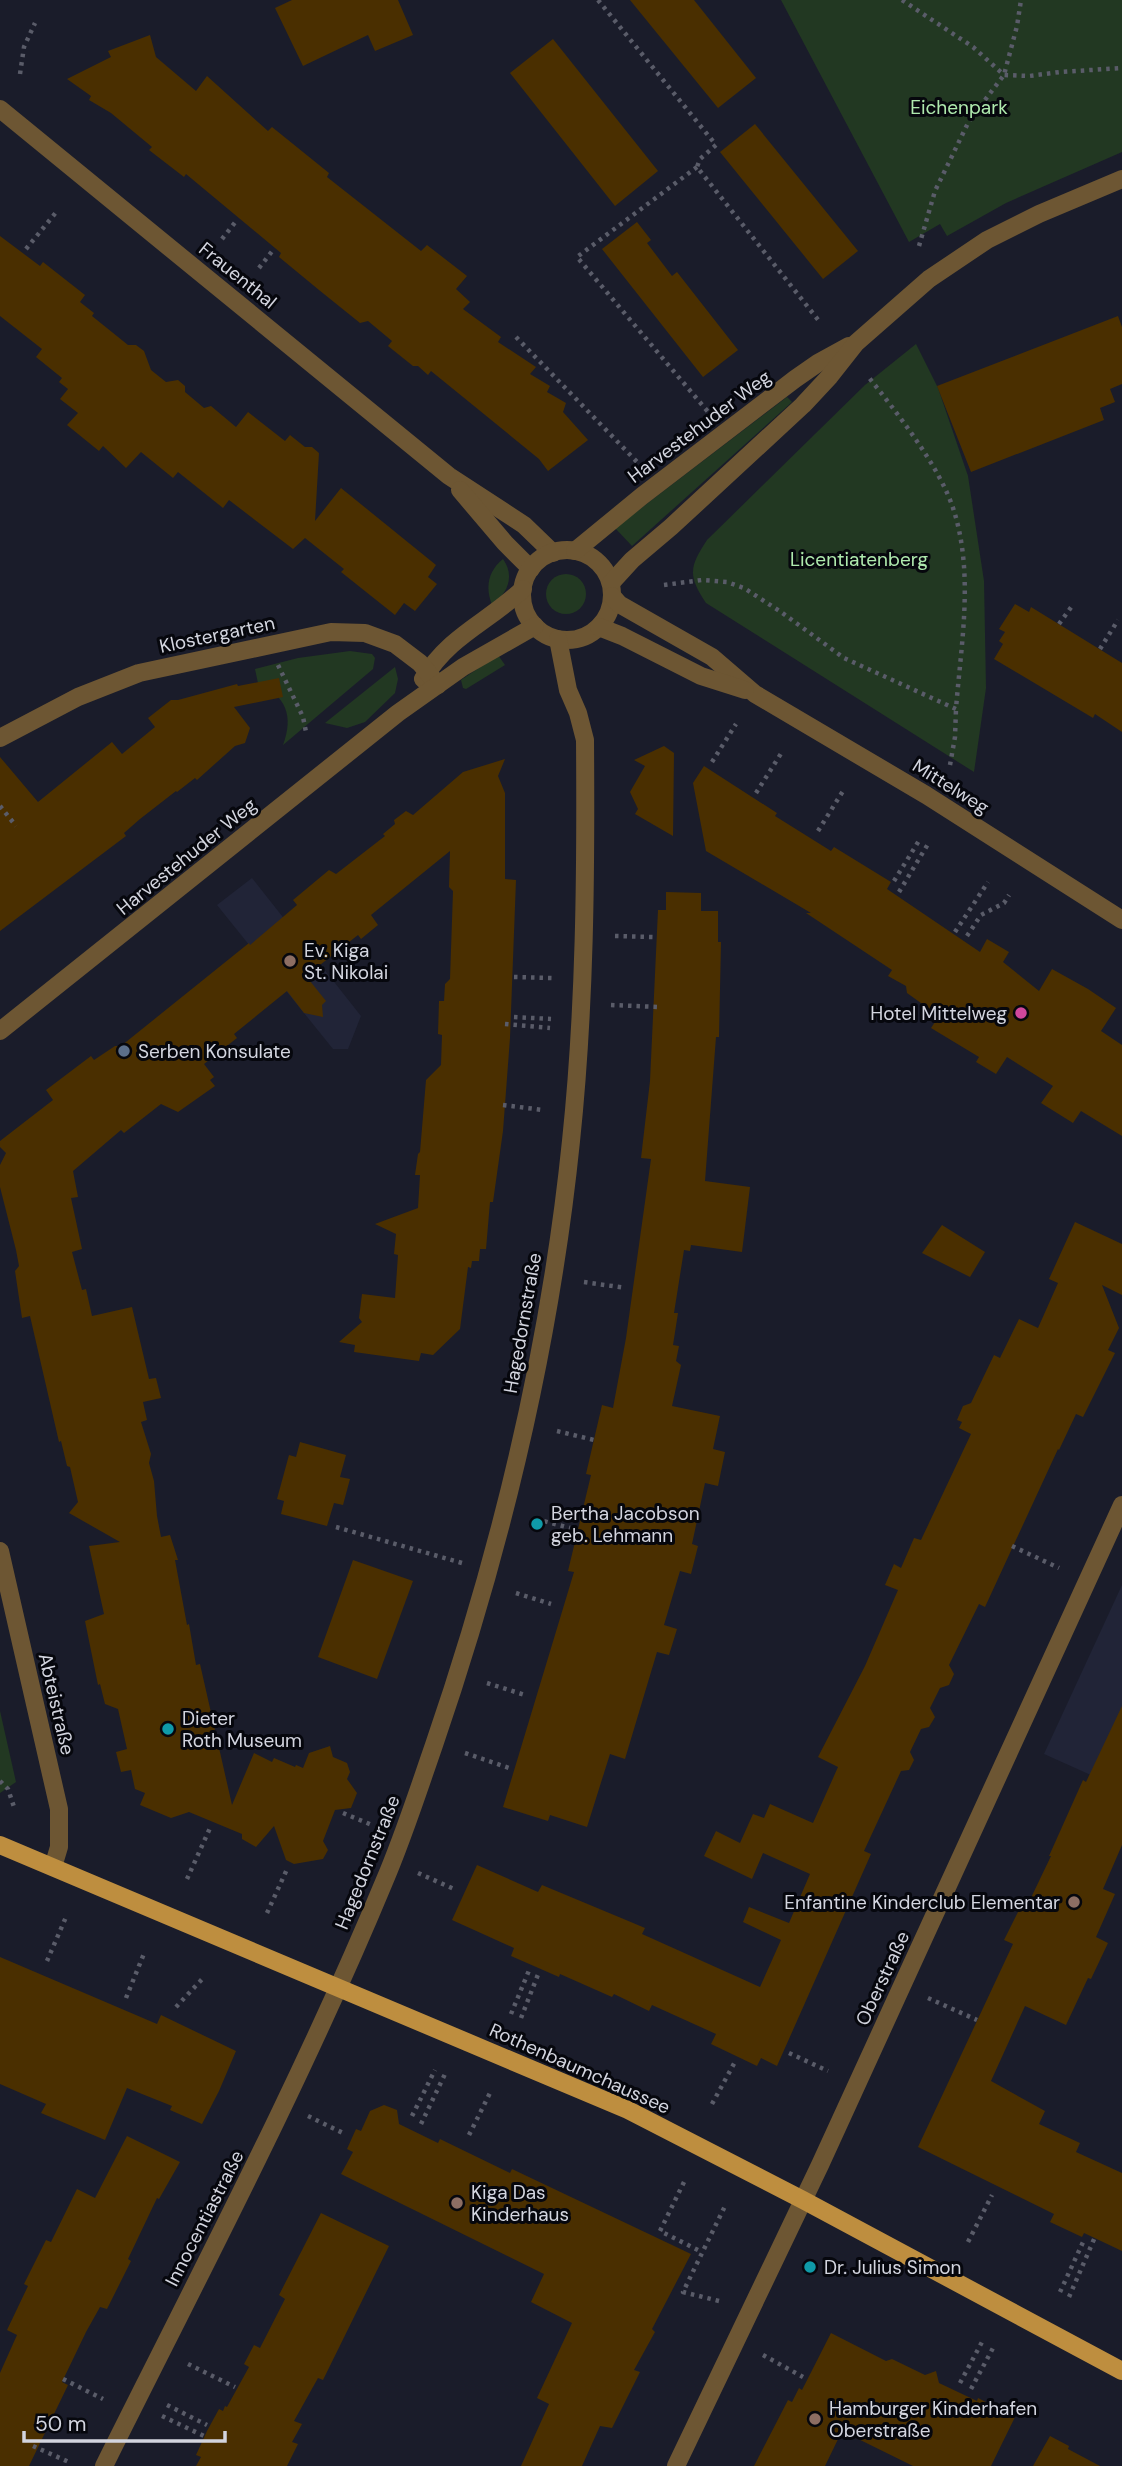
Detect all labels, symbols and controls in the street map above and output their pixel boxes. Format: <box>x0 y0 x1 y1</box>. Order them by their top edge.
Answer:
park label: Eichenpark <box>910 95 1008 120</box>
street label: Frauenthal <box>194 236 282 314</box>
street label: Harvestehuder Weg <box>623 364 776 488</box>
park label: Licentiatenberg <box>790 547 928 572</box>
street label: Klostergarten <box>157 610 277 659</box>
street label: Mittelweg <box>908 753 994 820</box>
street label: Harvestehuder Weg <box>111 792 262 921</box>
place label: Ev. Kiga St. Nikolai <box>304 938 388 985</box>
marker: Ev. Kiga St. Nikolai <box>282 953 298 969</box>
place label: Hotel Mittelweg <box>870 1001 1007 1026</box>
marker: Hotel Mittelweg <box>1013 1005 1029 1021</box>
place label: Serben Konsulate <box>138 1039 291 1064</box>
marker: Serben Konsulate <box>116 1043 132 1059</box>
street label: Hagedornstraße <box>498 1251 547 1395</box>
place label: Bertha Jacobson geb. Lehmann <box>551 1501 700 1548</box>
marker: Bertha Jacobson geb. Lehmann <box>529 1516 545 1532</box>
street label: Abteistraße <box>33 1651 80 1757</box>
place label: Dieter Roth Museum <box>182 1706 302 1753</box>
marker: Dieter Roth Museum <box>160 1721 176 1737</box>
street label: Hagedornstraße <box>329 1791 406 1933</box>
place label: Enfantine Kinderclub Elementar <box>784 1890 1060 1915</box>
marker: Enfantine Kinderclub Elementar <box>1066 1894 1082 1910</box>
street label: Oberstraße <box>850 1927 915 2029</box>
street label: Rothenbaumchaussee <box>485 2017 674 2120</box>
street label: Innocentiastraße <box>159 2146 250 2290</box>
place label: Kiga Das Kinderhaus <box>471 2180 569 2227</box>
marker: Kiga Das Kinderhaus <box>449 2195 465 2211</box>
place label: Dr. Julius Simon <box>824 2255 962 2280</box>
marker: Dr. Julius Simon <box>802 2259 818 2275</box>
place label: Hamburger Kinderhafen Oberstraße <box>829 2396 1037 2443</box>
scale bar <box>24 2400 226 2444</box>
text: 50 m <box>35 2410 86 2438</box>
marker: Hamburger Kinderhafen Oberstraße <box>807 2411 823 2427</box>

